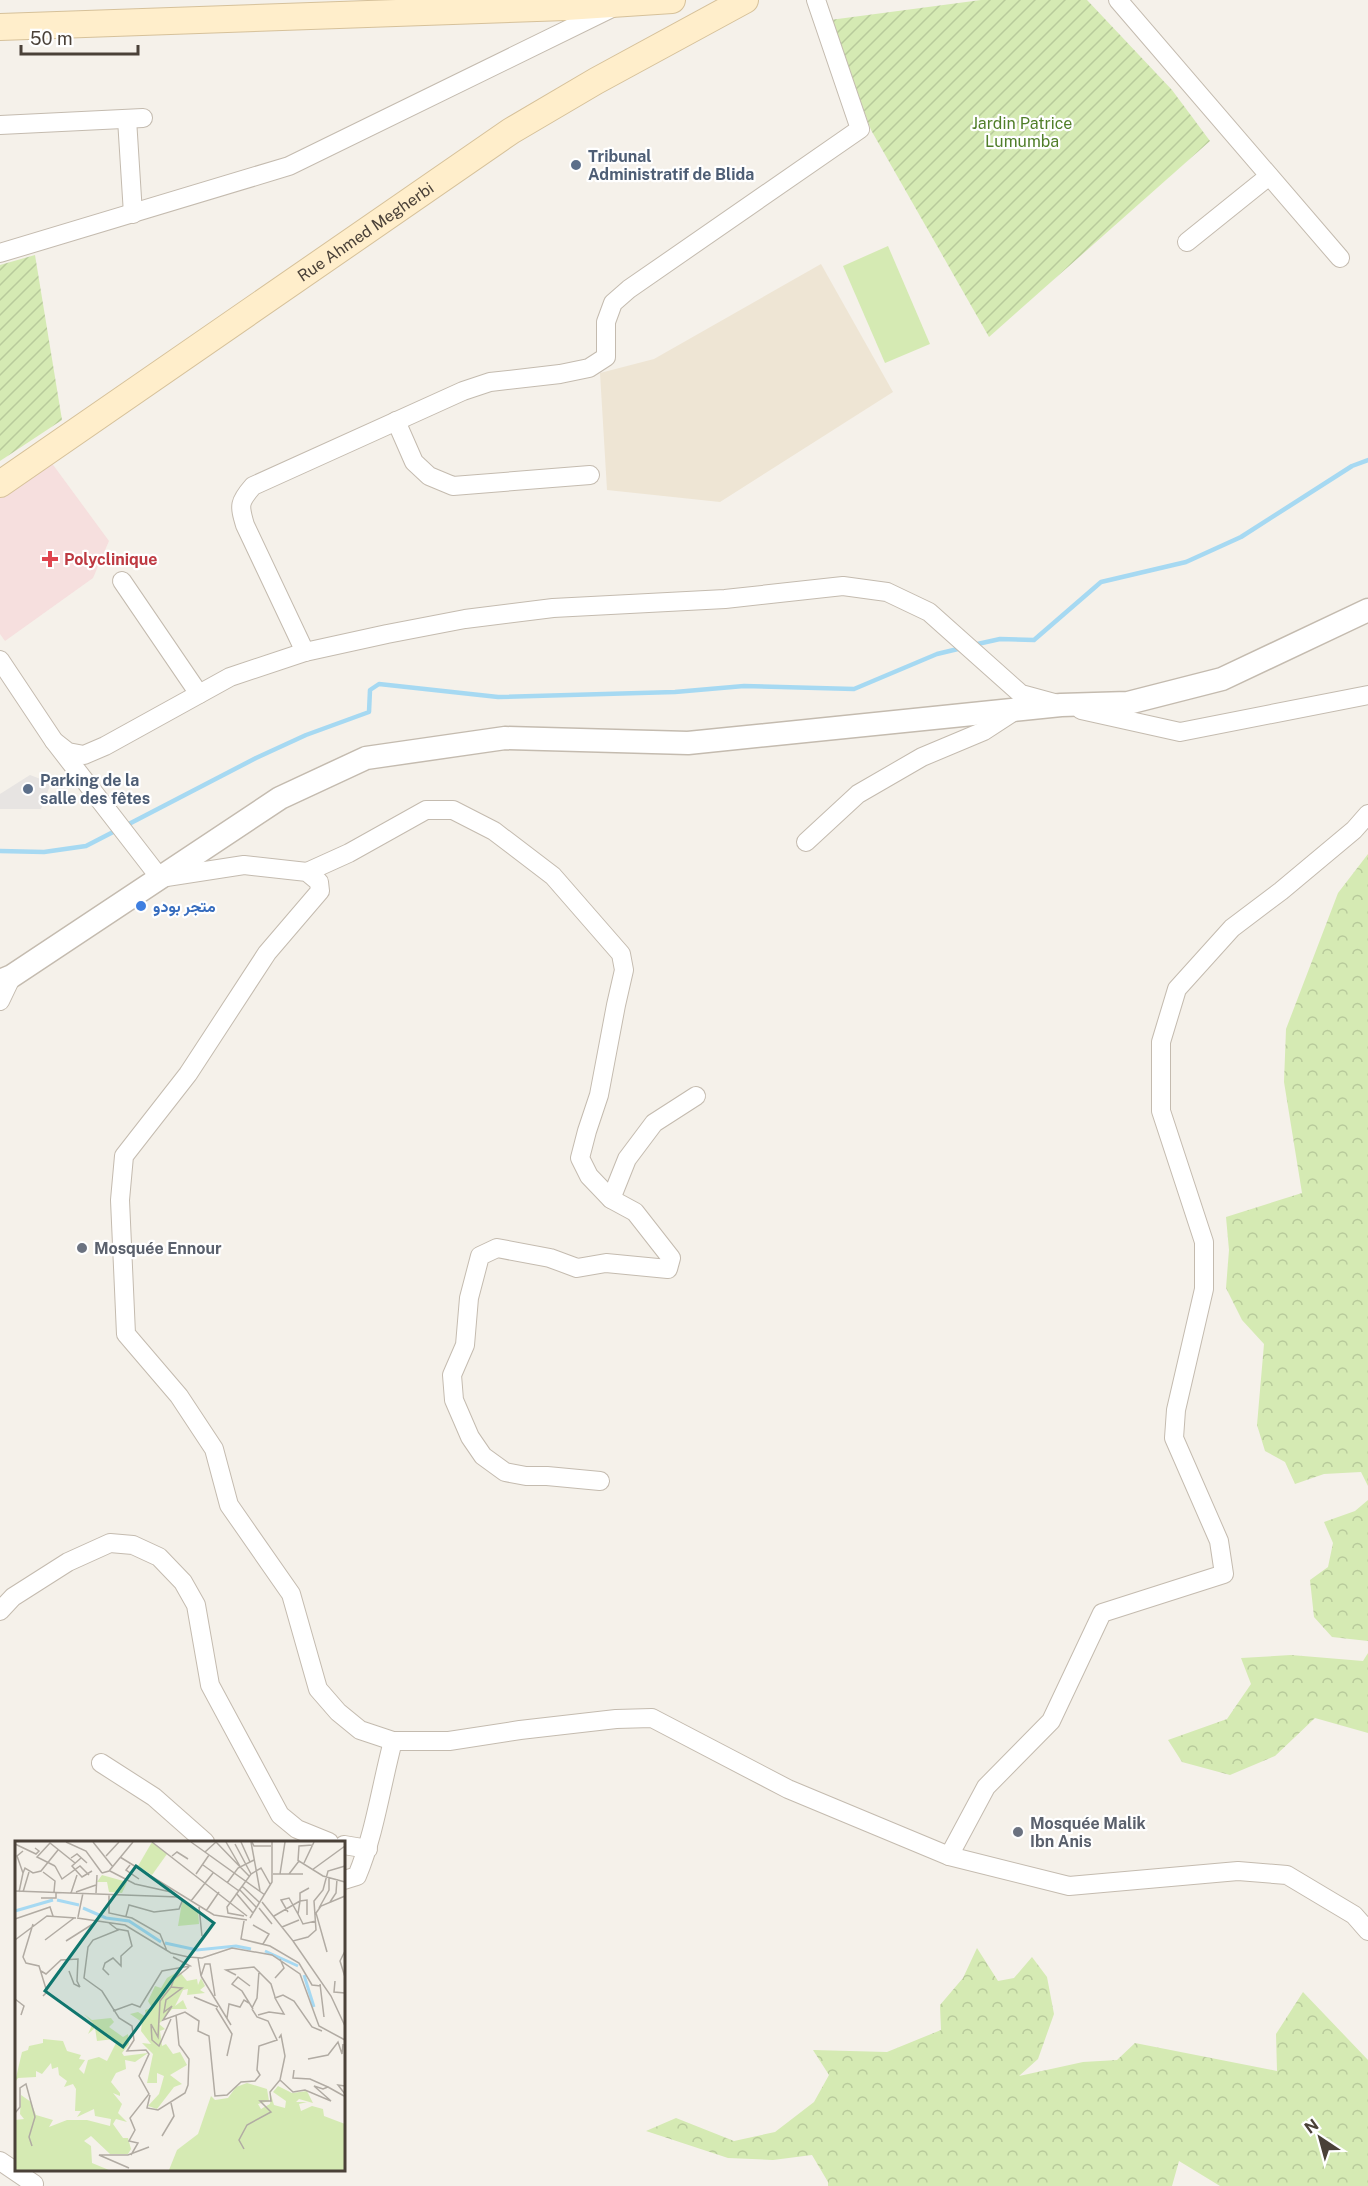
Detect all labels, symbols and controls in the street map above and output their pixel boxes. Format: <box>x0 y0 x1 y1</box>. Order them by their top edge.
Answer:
scale bar <box>21 18 138 56</box>
text: 50 m <box>30 28 73 49</box>
park label: Jardin Patrice Lumumba <box>972 114 1072 151</box>
place label: Tribunal Administratif de Blida <box>588 147 754 184</box>
marker: Tribunal Administratif de Blida <box>569 158 583 172</box>
street label: Rue Ahmed Megherbi <box>294 178 437 286</box>
marker: Polyclinique <box>41 550 59 568</box>
place label: Polyclinique <box>64 550 157 569</box>
place label: Parking de la salle des fêtes <box>40 771 150 808</box>
marker: Parking de la salle des fêtes <box>21 782 35 796</box>
place label: متجر بودو <box>153 897 216 917</box>
marker: متجر بودو <box>134 899 148 913</box>
place label: Mosquée Ennour <box>94 1239 222 1258</box>
marker: Mosquée Ennour <box>75 1241 89 1255</box>
place label: Mosquée Malik Ibn Anis <box>1030 1814 1146 1851</box>
marker: Mosquée Malik Ibn Anis <box>1011 1825 1025 1839</box>
inset map <box>15 1841 345 2171</box>
north arrow <box>1290 2108 1350 2168</box>
text: N <box>1301 2115 1322 2138</box>

